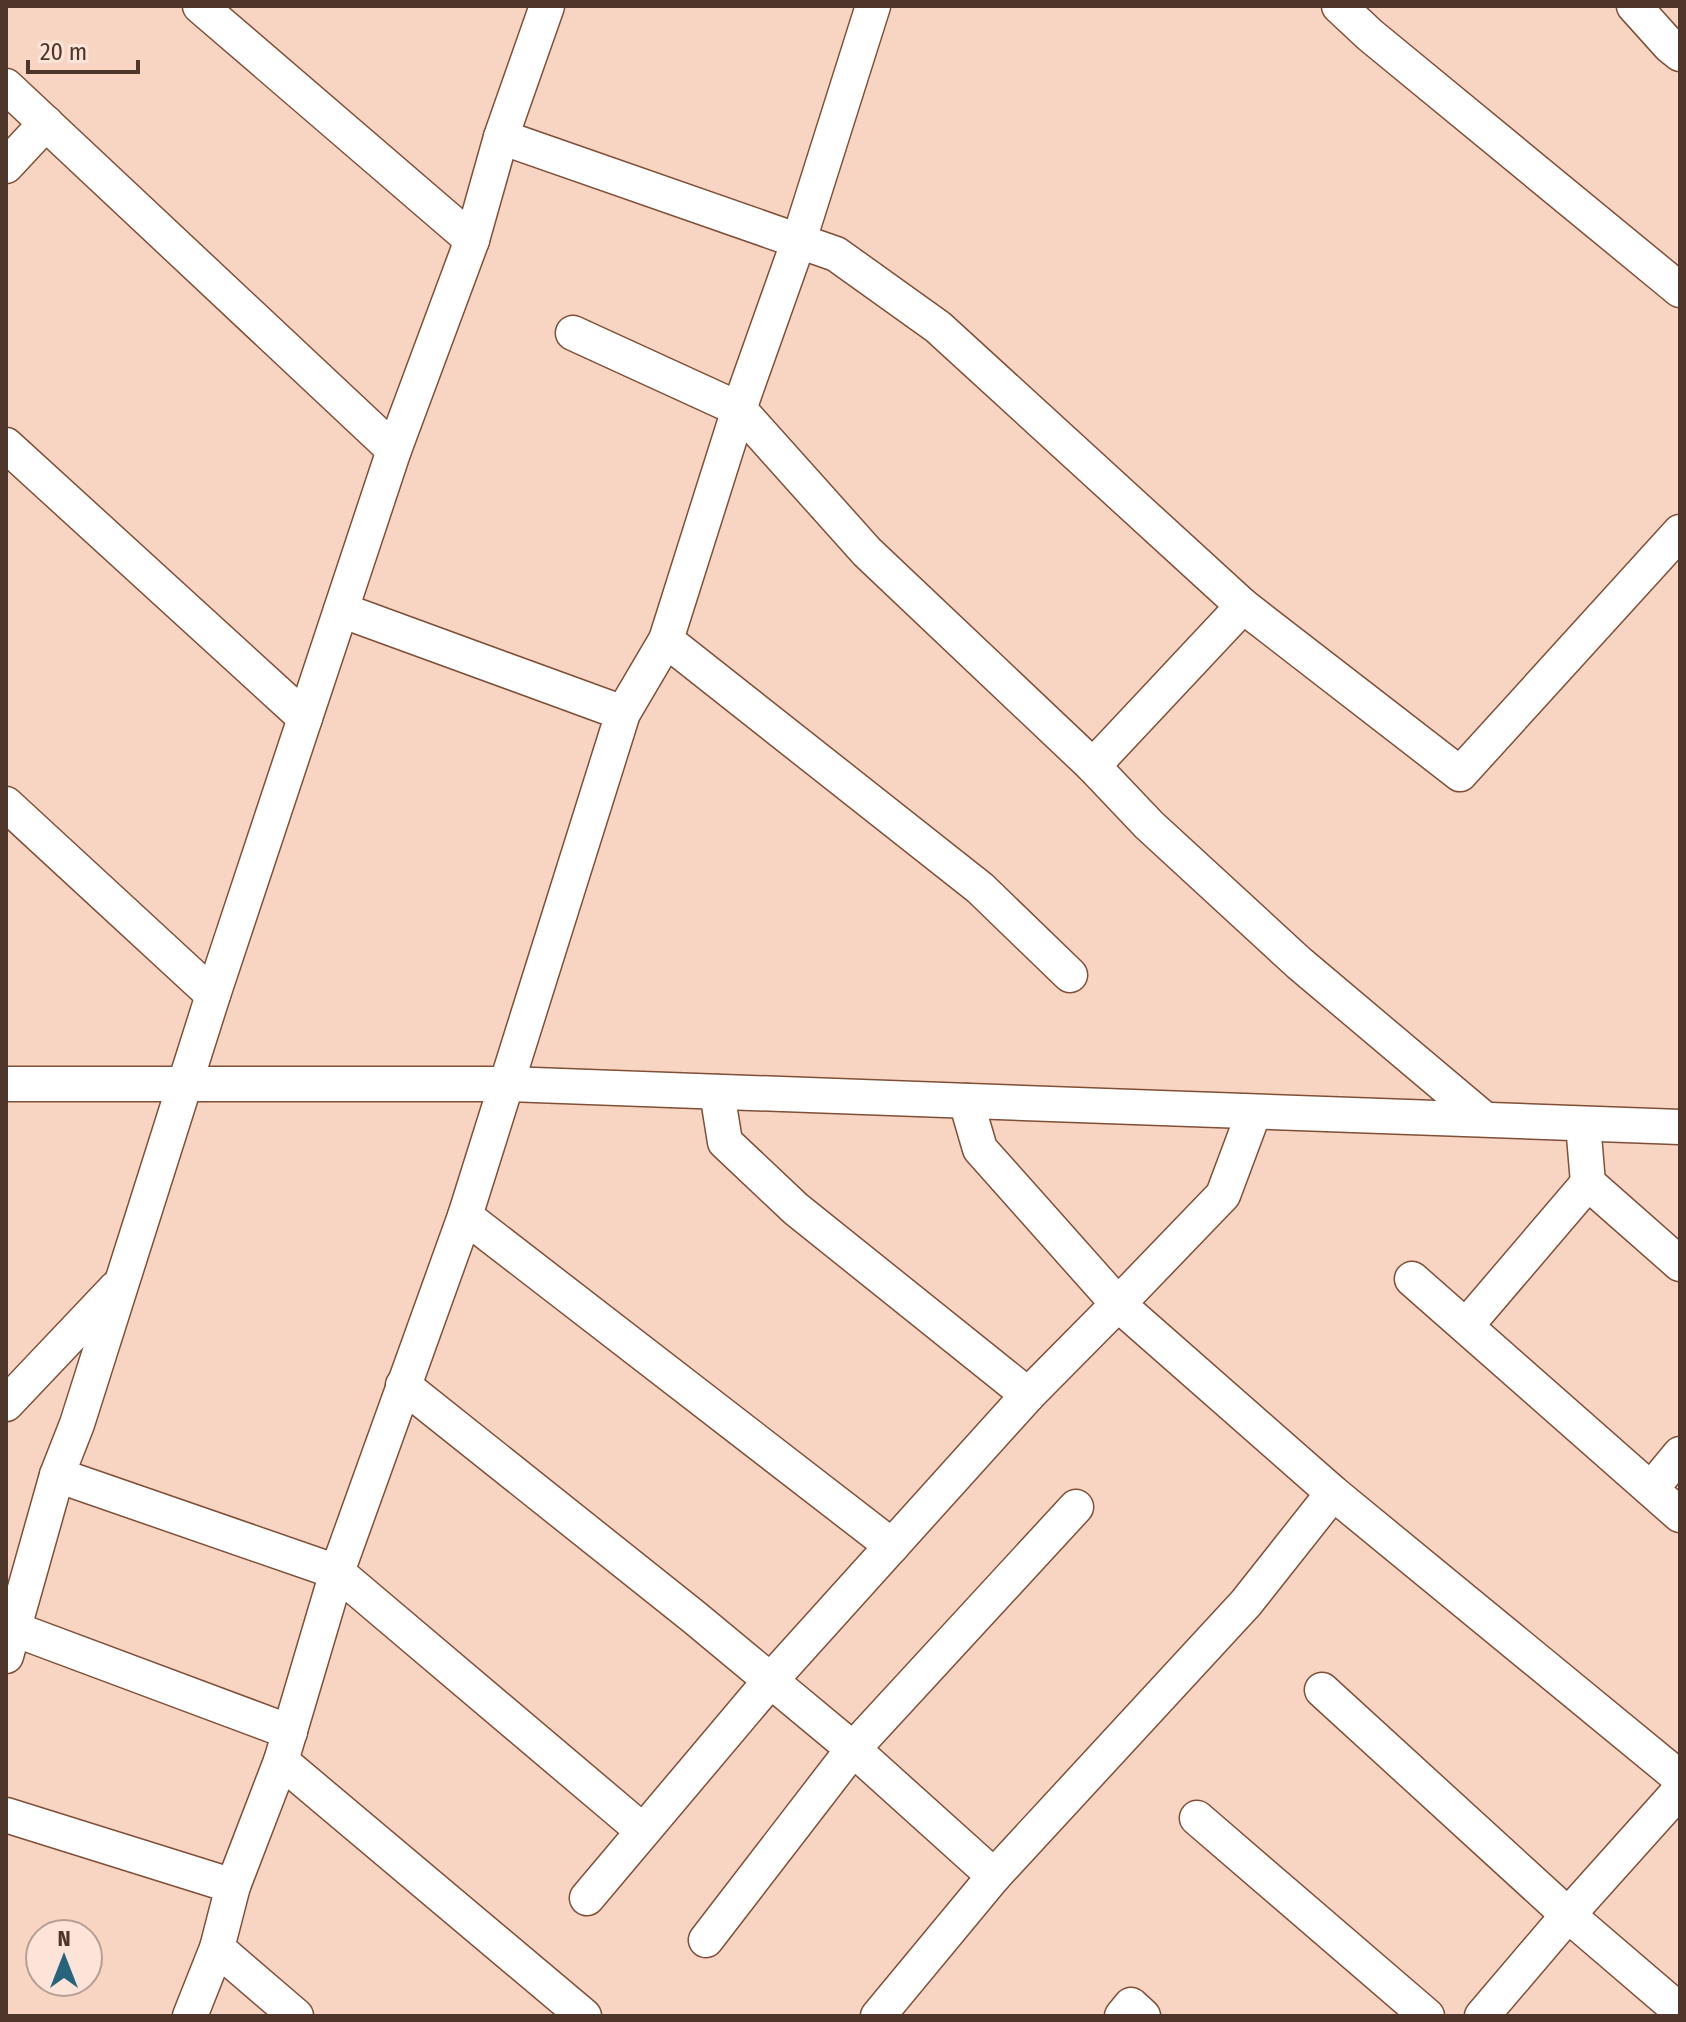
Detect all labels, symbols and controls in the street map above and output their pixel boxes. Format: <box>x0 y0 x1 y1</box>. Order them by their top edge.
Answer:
scale bar <box>28 24 138 74</box>
text: 20 m <box>40 38 87 66</box>
north arrow <box>24 1918 104 1998</box>
text: N <box>57 1925 71 1952</box>

